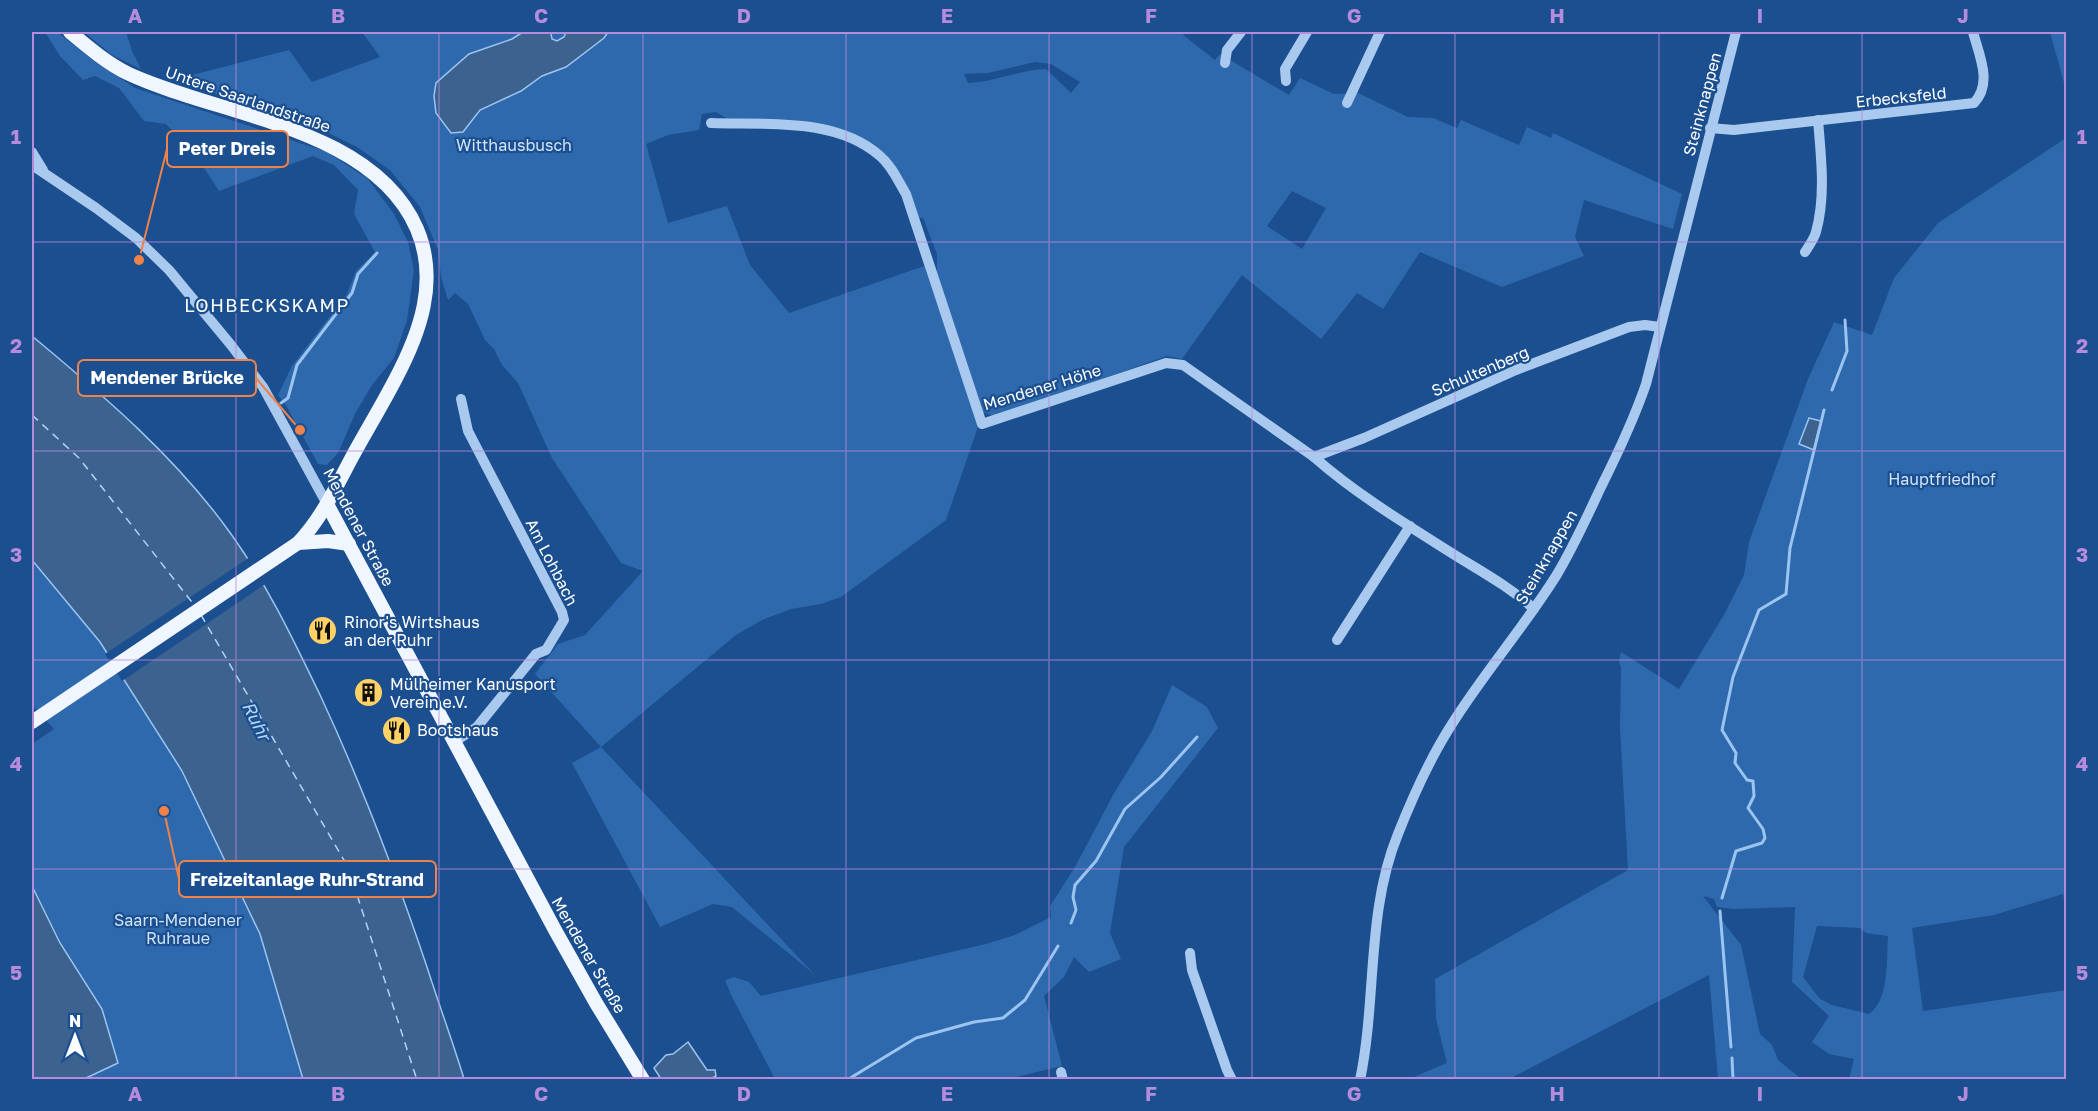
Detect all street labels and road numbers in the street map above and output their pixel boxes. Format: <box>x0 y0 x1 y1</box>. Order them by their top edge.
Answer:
street label: Steinknappen <box>1679 50 1725 158</box>
street label: Untere Saarlandstraße <box>163 61 333 137</box>
street label: Erbecksfeld <box>1855 82 1947 112</box>
street label: Schultenberg <box>1428 342 1532 400</box>
street label: Mendener Höhe <box>981 360 1103 414</box>
street label: Mendener Straße <box>319 464 399 590</box>
street label: Steinknappen <box>1511 506 1581 608</box>
street label: Am Lohbach <box>522 515 582 609</box>
street label: Mendener Straße <box>547 893 631 1017</box>

